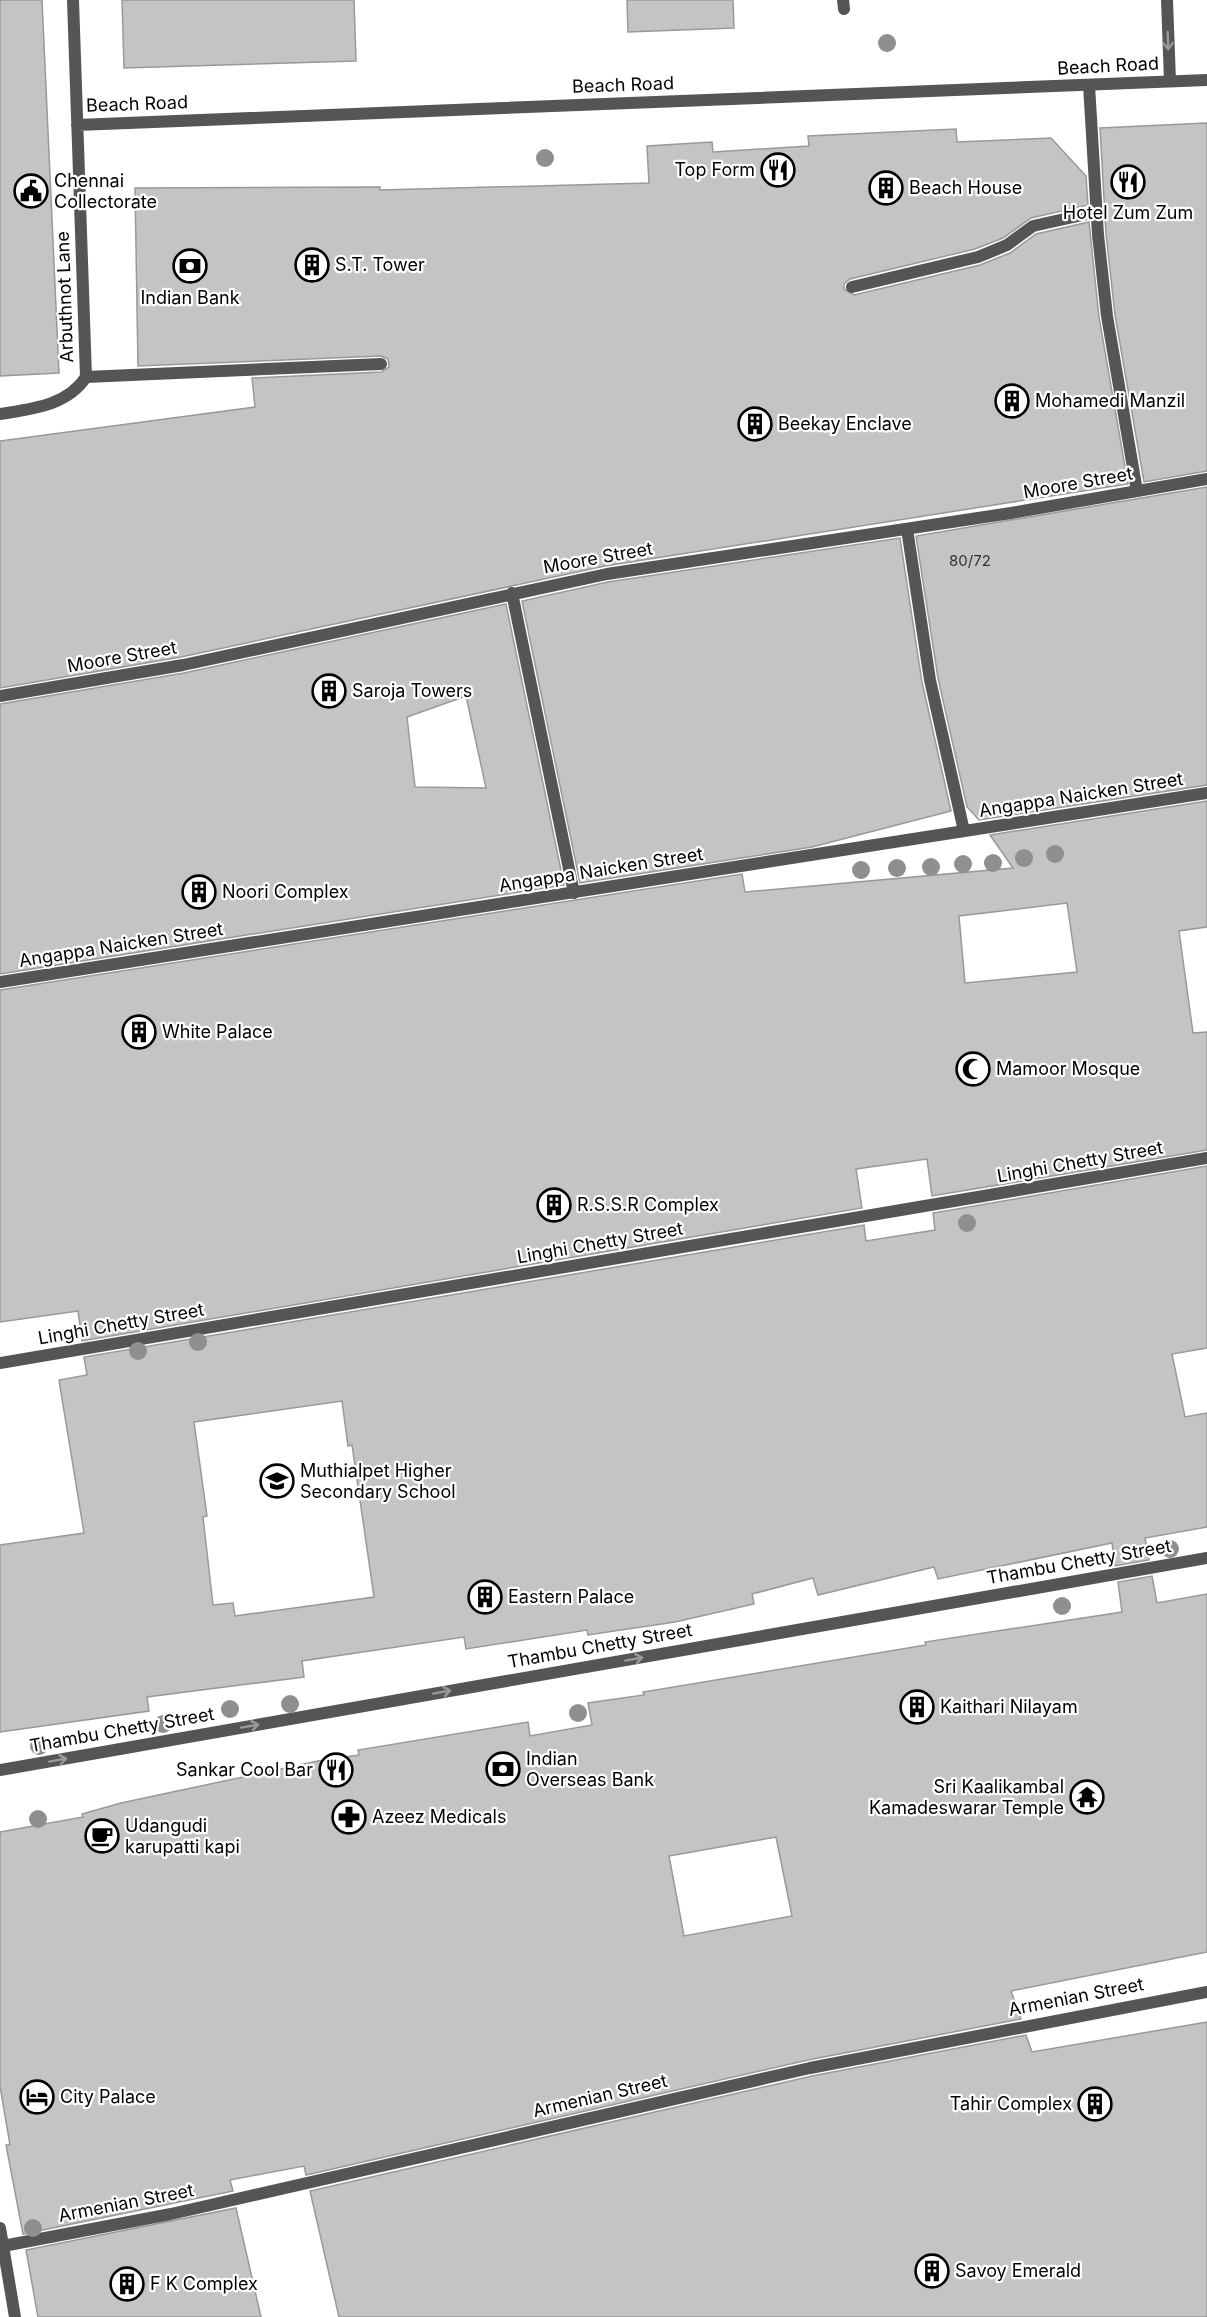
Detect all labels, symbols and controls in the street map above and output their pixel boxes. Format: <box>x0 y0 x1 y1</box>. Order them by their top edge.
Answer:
one-way arrow <box>1163 30 1174 50</box>
street label: Beach Road <box>1057 52 1159 79</box>
street label: Beach Road <box>572 72 674 97</box>
street label: Beach Road <box>86 91 188 116</box>
restaurant icon: Top Form <box>760 152 796 188</box>
place label: Top Form <box>674 159 755 180</box>
restaurant icon: Hotel Zum Zum <box>1110 164 1146 200</box>
place label: Chennai Collectorate <box>54 170 157 212</box>
building icon: Beach House <box>868 170 904 206</box>
public building icon: Chennai Collectorate <box>13 173 49 209</box>
place label: Beach House <box>909 177 1022 198</box>
place label: Hotel Zum Zum <box>1063 202 1193 223</box>
street label: Arbuthnot Lane <box>52 231 77 363</box>
building icon: S.T. Tower <box>294 247 330 283</box>
bank icon: Indian Bank <box>172 248 208 284</box>
place label: S.T. Tower <box>335 254 425 275</box>
place label: Indian Bank <box>140 287 240 308</box>
building icon: Mohamedi Manzil <box>994 383 1030 419</box>
place label: Mohamedi Manzil <box>1035 390 1185 411</box>
building icon: Beekay Enclave <box>737 406 773 442</box>
place label: Beekay Enclave <box>778 413 912 434</box>
street label: Moore Street <box>1022 463 1134 502</box>
street label: Moore Street <box>542 538 654 577</box>
house number: 80/72 <box>949 551 991 570</box>
street label: Moore Street <box>66 637 178 676</box>
building icon: Saroja Towers <box>311 673 347 709</box>
place label: Saroja Towers <box>352 680 472 701</box>
street label: Angappa Naicken Street <box>977 768 1185 821</box>
street label: Angappa Naicken Street <box>497 843 705 896</box>
building icon: Noori Complex <box>181 874 217 910</box>
place label: Noori Complex <box>222 881 349 902</box>
street label: Angappa Naicken Street <box>17 918 225 971</box>
building icon: White Palace <box>121 1014 157 1050</box>
place label: White Palace <box>162 1021 273 1042</box>
mosque icon: Mamoor Mosque <box>955 1051 991 1087</box>
place label: Mamoor Mosque <box>996 1058 1140 1079</box>
street label: Linghi Chetty Street <box>995 1137 1165 1186</box>
building icon: R.S.S.R Complex <box>536 1187 572 1223</box>
place label: R.S.S.R Complex <box>577 1194 719 1215</box>
street label: Linghi Chetty Street <box>515 1218 685 1267</box>
street label: Linghi Chetty Street <box>36 1299 206 1348</box>
place label: Muthialpet Higher Secondary School <box>300 1460 456 1502</box>
school or university icon: Muthialpet Higher Secondary School <box>259 1463 295 1499</box>
street label: Thambu Chetty Street <box>985 1535 1173 1588</box>
building icon: Eastern Palace <box>467 1579 503 1615</box>
place label: Eastern Palace <box>508 1586 634 1607</box>
street label: Thambu Chetty Street <box>506 1619 694 1672</box>
one-way arrow <box>623 1653 643 1664</box>
one-way arrow <box>431 1687 451 1698</box>
building icon: Kaithari Nilayam <box>899 1689 935 1725</box>
place label: Kaithari Nilayam <box>940 1696 1078 1717</box>
street label: Thambu Chetty Street <box>28 1703 216 1756</box>
one-way arrow <box>239 1720 259 1731</box>
place label: Indian Overseas Bank <box>526 1748 654 1790</box>
bank icon: Indian Overseas Bank <box>485 1751 521 1787</box>
restaurant icon: Sankar Cool Bar <box>318 1752 354 1788</box>
one-way arrow <box>47 1754 67 1765</box>
place label: Sankar Cool Bar <box>176 1759 313 1780</box>
place label: Sri Kaalikambal Kamadeswarar Temple <box>869 1776 1064 1818</box>
temple icon: Sri Kaalikambal Kamadeswarar Temple <box>1069 1779 1105 1815</box>
pharmacy icon: Azeez Medicals <box>331 1799 367 1835</box>
place label: Azeez Medicals <box>372 1806 506 1827</box>
place label: Udangudi karupatti kapi <box>125 1815 240 1857</box>
cafe icon: Udangudi karupatti kapi <box>84 1818 120 1854</box>
street label: Armenian Street <box>1006 1973 1145 2020</box>
street label: Armenian Street <box>531 2070 669 2121</box>
hotel icon: City Palace <box>19 2079 55 2115</box>
place label: City Palace <box>60 2086 156 2107</box>
building icon: Tahir Complex <box>1077 2086 1113 2122</box>
place label: Tahir Complex <box>950 2093 1072 2114</box>
street label: Armenian Street <box>56 2179 195 2226</box>
building icon: Savoy Emerald <box>914 2253 950 2289</box>
place label: Savoy Emerald <box>955 2260 1081 2281</box>
building icon: F K Complex <box>109 2266 145 2302</box>
place label: F K Complex <box>150 2273 258 2294</box>

